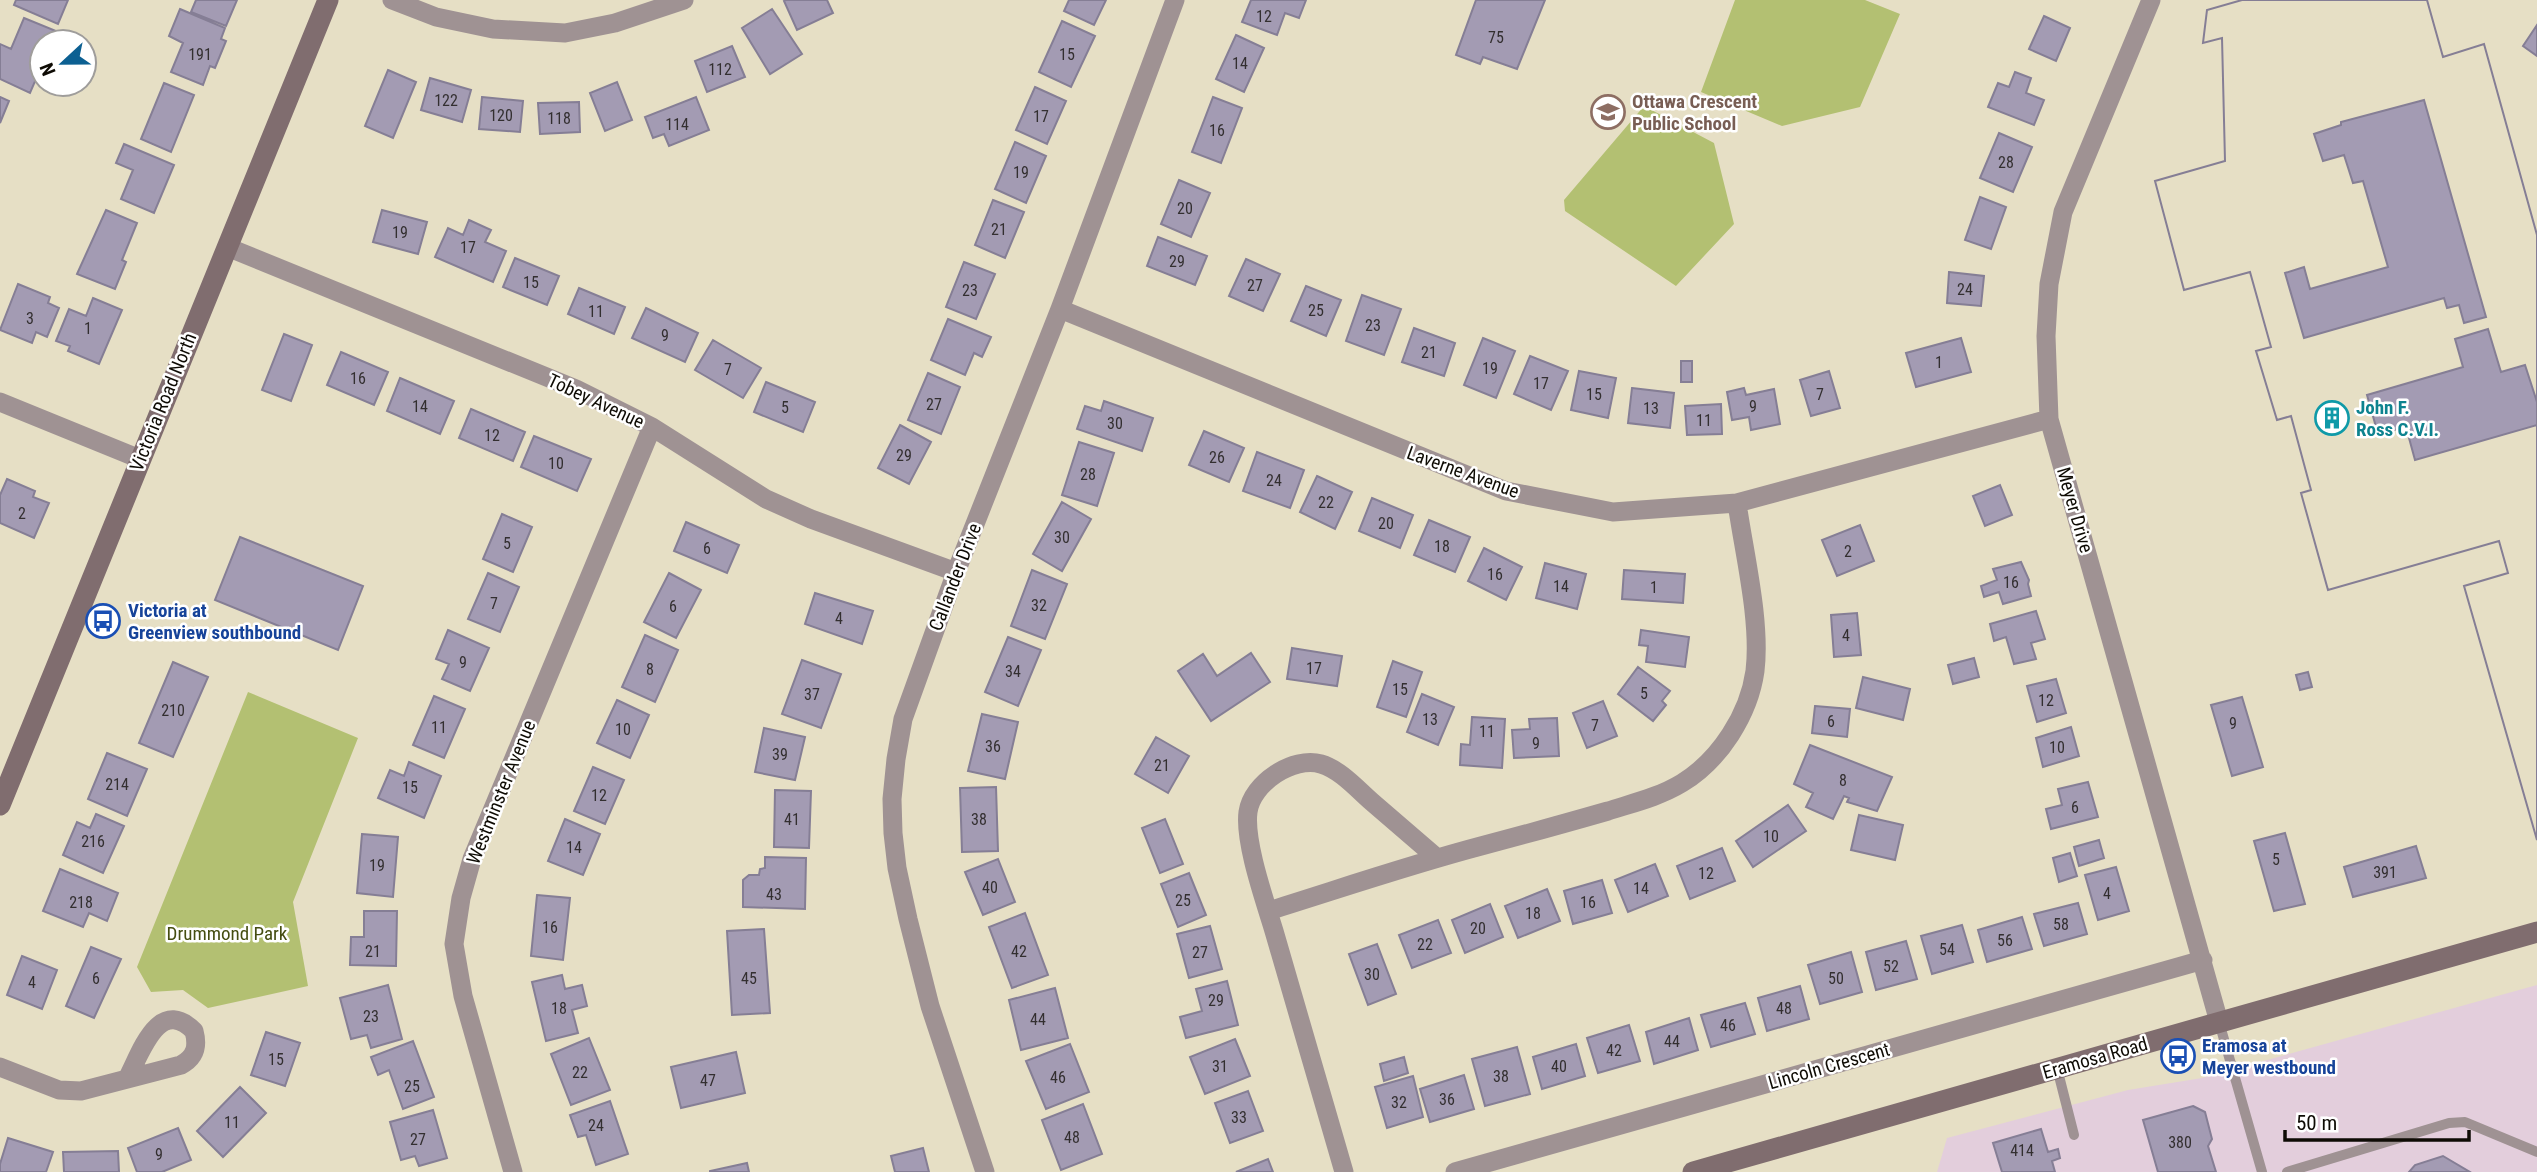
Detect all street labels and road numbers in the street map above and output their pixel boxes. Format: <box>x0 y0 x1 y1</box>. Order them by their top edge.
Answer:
street label: Victoria Road North <box>125 329 201 475</box>
street label: Tobey Avenue <box>544 369 648 433</box>
street label: Laverne Avenue <box>1404 441 1522 503</box>
street label: Meyer Drive <box>2052 465 2098 555</box>
street label: Callander Drive <box>924 520 986 634</box>
street label: Westminster Avenue <box>462 717 540 867</box>
street label: Eramosa Road <box>2040 1032 2150 1084</box>
street label: Lincoln Crescent <box>1766 1038 1892 1094</box>

